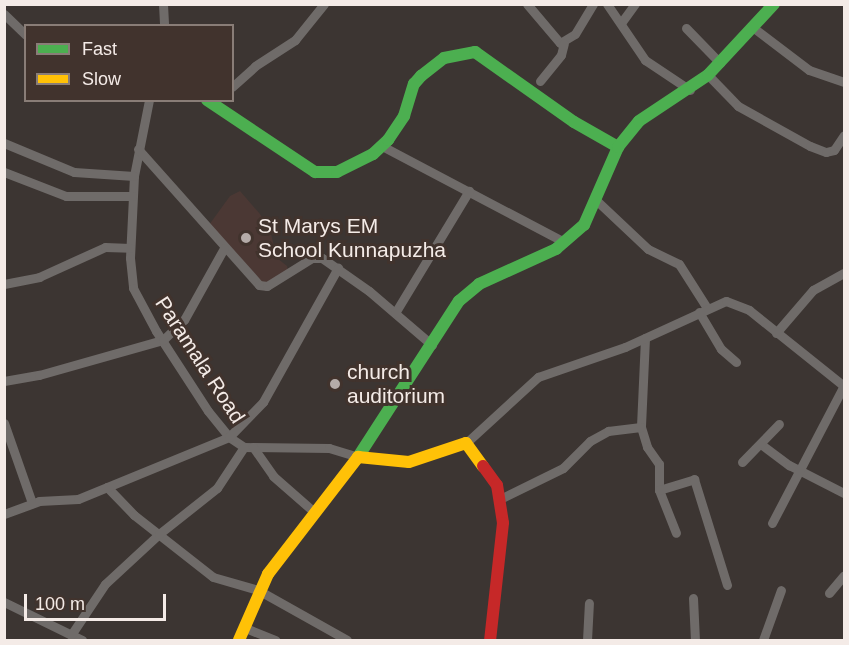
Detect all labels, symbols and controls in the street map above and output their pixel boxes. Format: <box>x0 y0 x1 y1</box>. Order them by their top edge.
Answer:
legend <box>24 24 234 102</box>
text: Fast <box>82 39 117 59</box>
text: Slow <box>82 69 121 89</box>
place label: St Marys EM School Kunnapuzha <box>258 213 446 263</box>
marker: St Marys EM School Kunnapuzha <box>239 231 253 245</box>
street label: Paramala Road <box>150 292 250 428</box>
place label: church auditorium <box>347 359 445 409</box>
marker: church auditorium <box>328 377 342 391</box>
scale bar <box>27 582 170 620</box>
text: 100 m <box>35 594 85 614</box>

